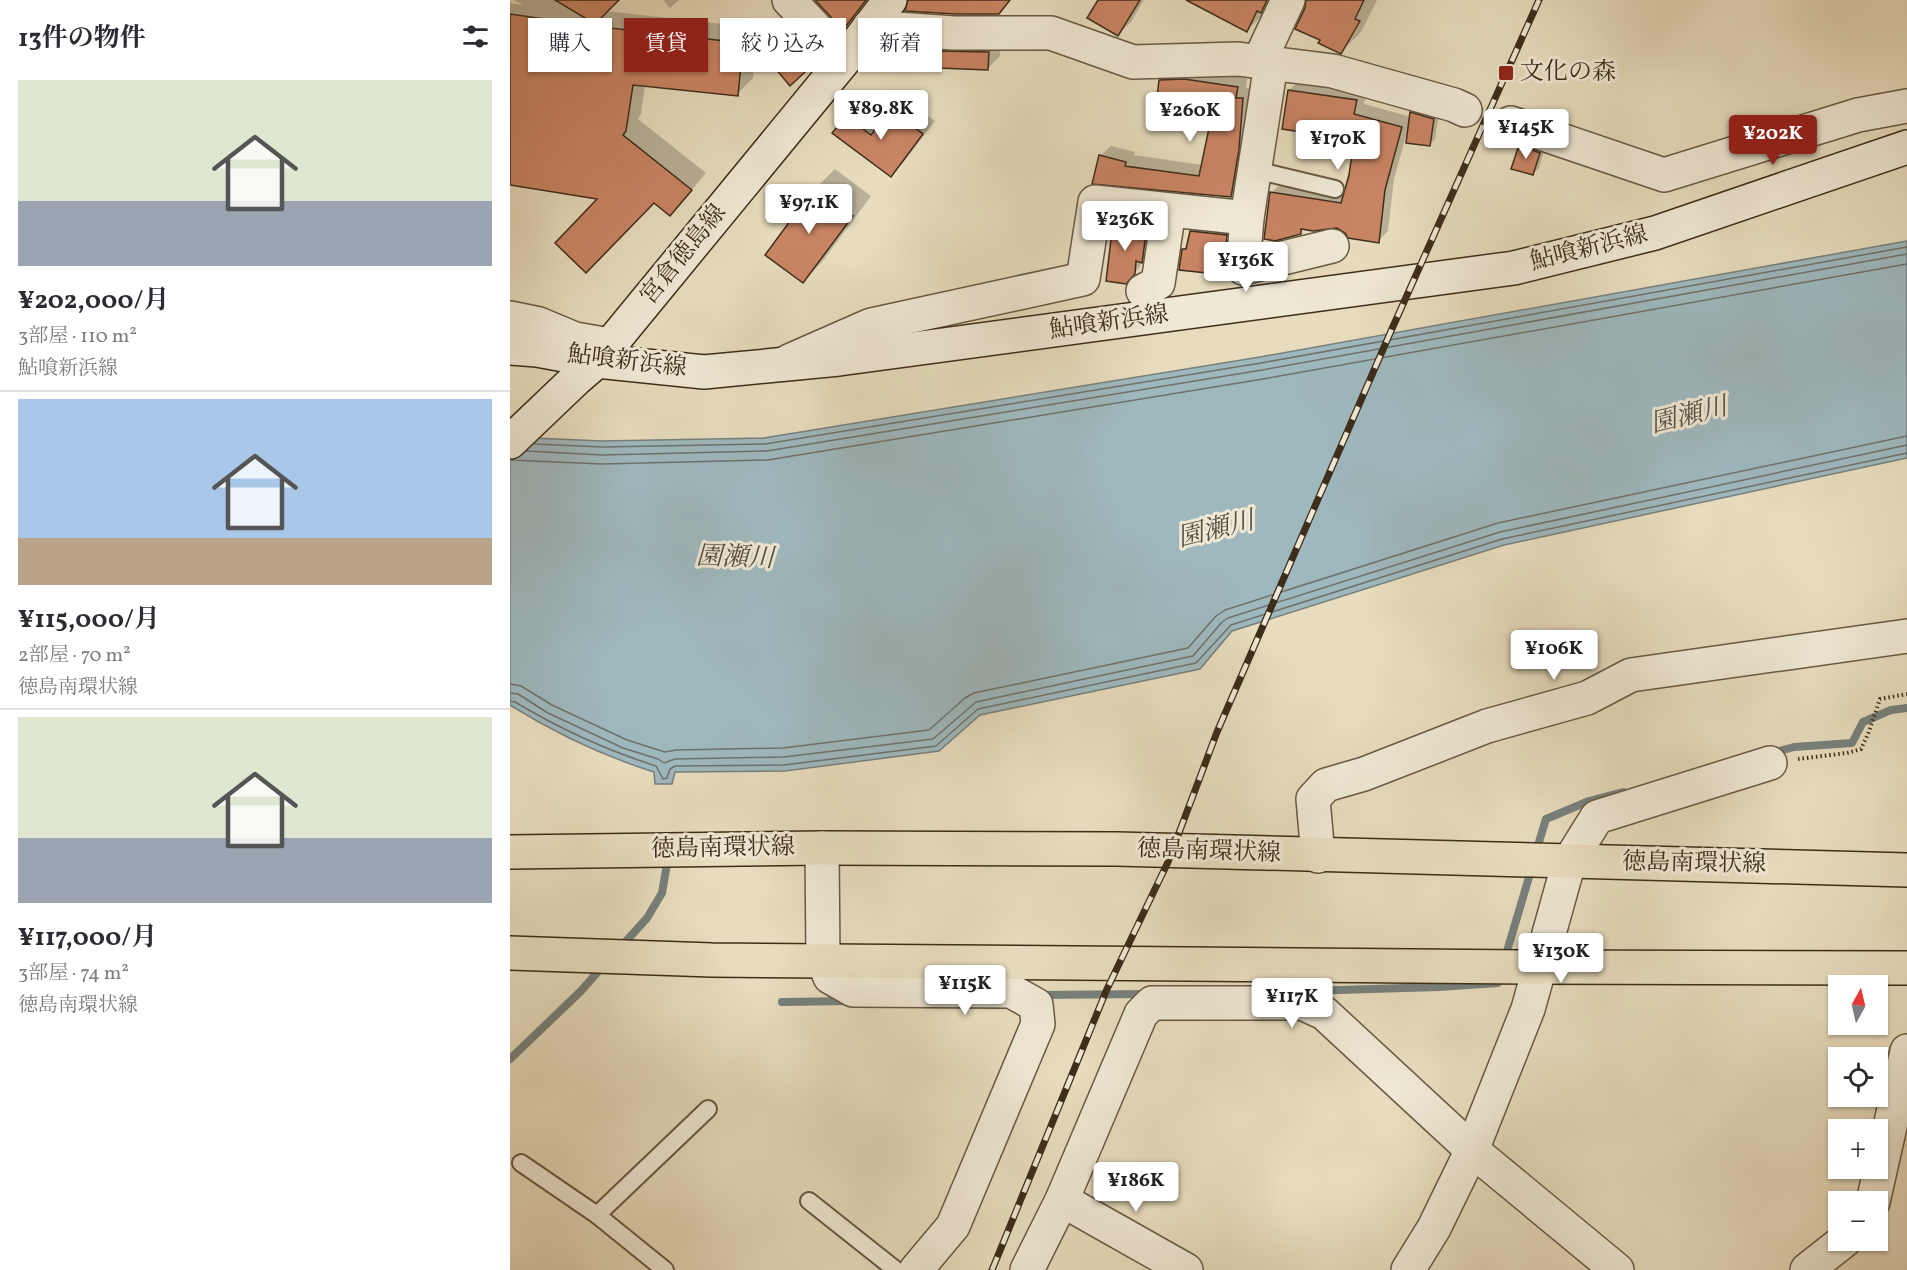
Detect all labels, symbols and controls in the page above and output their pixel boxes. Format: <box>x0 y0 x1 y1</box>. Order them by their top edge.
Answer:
chip: 購入 <box>528 18 612 72</box>
chip: 賃貸 <box>624 18 708 72</box>
chip: 絞り込み <box>720 18 846 72</box>
chip: 新着 <box>858 18 942 72</box>
icon: filters <box>459 20 492 53</box>
text: 13件の物件 <box>18 21 146 57</box>
place label: 文化の森 <box>1520 56 1616 90</box>
marker: 文化の森 <box>1497 64 1515 82</box>
pin: ¥89.8K <box>832 90 930 141</box>
pin: ¥260K <box>1148 92 1232 143</box>
text: ¥89.8K <box>848 95 914 123</box>
text: ¥260K <box>1160 97 1220 125</box>
pin: ¥145K <box>1484 109 1568 160</box>
text: ¥145K <box>1498 114 1554 142</box>
pin: ¥202K <box>1731 115 1815 166</box>
icon: home <box>201 119 309 227</box>
pin: ¥170K <box>1296 120 1380 171</box>
text: ¥202K <box>1743 120 1803 148</box>
text: ¥170K <box>1310 125 1366 153</box>
pin: ¥97.1K <box>760 184 858 235</box>
text: ¥97.1K <box>779 189 839 217</box>
street label: 宮倉徳島線 <box>633 198 735 312</box>
pin: ¥236K <box>1083 201 1167 252</box>
text: ¥236K <box>1096 206 1154 234</box>
street label: 鮎喰新浜線 <box>1527 218 1651 280</box>
pin: ¥136K <box>1204 242 1288 293</box>
text: ¥136K <box>1218 247 1274 275</box>
text: ¥202,000/月 <box>18 283 169 319</box>
street label: 鮎喰新浜線 <box>1047 298 1171 348</box>
text: 3部屋 · 110 m² <box>18 323 137 351</box>
street label: 鮎喰新浜線 <box>565 338 689 386</box>
text: 鮎喰新浜線 <box>18 355 118 383</box>
water label: 園瀬川 <box>1647 388 1734 443</box>
icon: home <box>201 438 309 546</box>
water label: 園瀬川 <box>1174 502 1261 557</box>
water label: 園瀬川 <box>695 539 778 577</box>
text: ¥115,000/月 <box>18 602 160 638</box>
pin: ¥106K <box>1512 630 1596 681</box>
text: ¥106K <box>1525 635 1583 663</box>
text: 2部屋 · 70 m² <box>18 642 131 670</box>
text: 徳島南環状線 <box>18 674 138 702</box>
icon: home <box>201 756 309 864</box>
street label: 徳島南環状線 <box>651 831 795 867</box>
street label: 徳島南環状線 <box>1136 832 1282 872</box>
street label: 徳島南環状線 <box>1622 846 1766 882</box>
text: ¥117,000/月 <box>18 920 157 956</box>
pin: ¥130K <box>1519 933 1603 984</box>
text: ¥130K <box>1532 938 1590 966</box>
text: 3部屋 · 74 m² <box>18 960 129 988</box>
pin: ¥115K <box>923 965 1007 1016</box>
text: ¥115K <box>939 970 991 998</box>
north arrow <box>1828 975 1888 1035</box>
map controls <box>1828 975 1888 1251</box>
pin: ¥117K <box>1250 978 1334 1029</box>
text: ¥117K <box>1266 983 1318 1011</box>
text: 徳島南環状線 <box>18 992 138 1020</box>
button: locate <box>1828 1047 1888 1107</box>
button: + <box>1828 1119 1888 1179</box>
pin: ¥186K <box>1094 1162 1178 1213</box>
text: ¥186K <box>1107 1167 1165 1195</box>
button: − <box>1828 1191 1888 1251</box>

